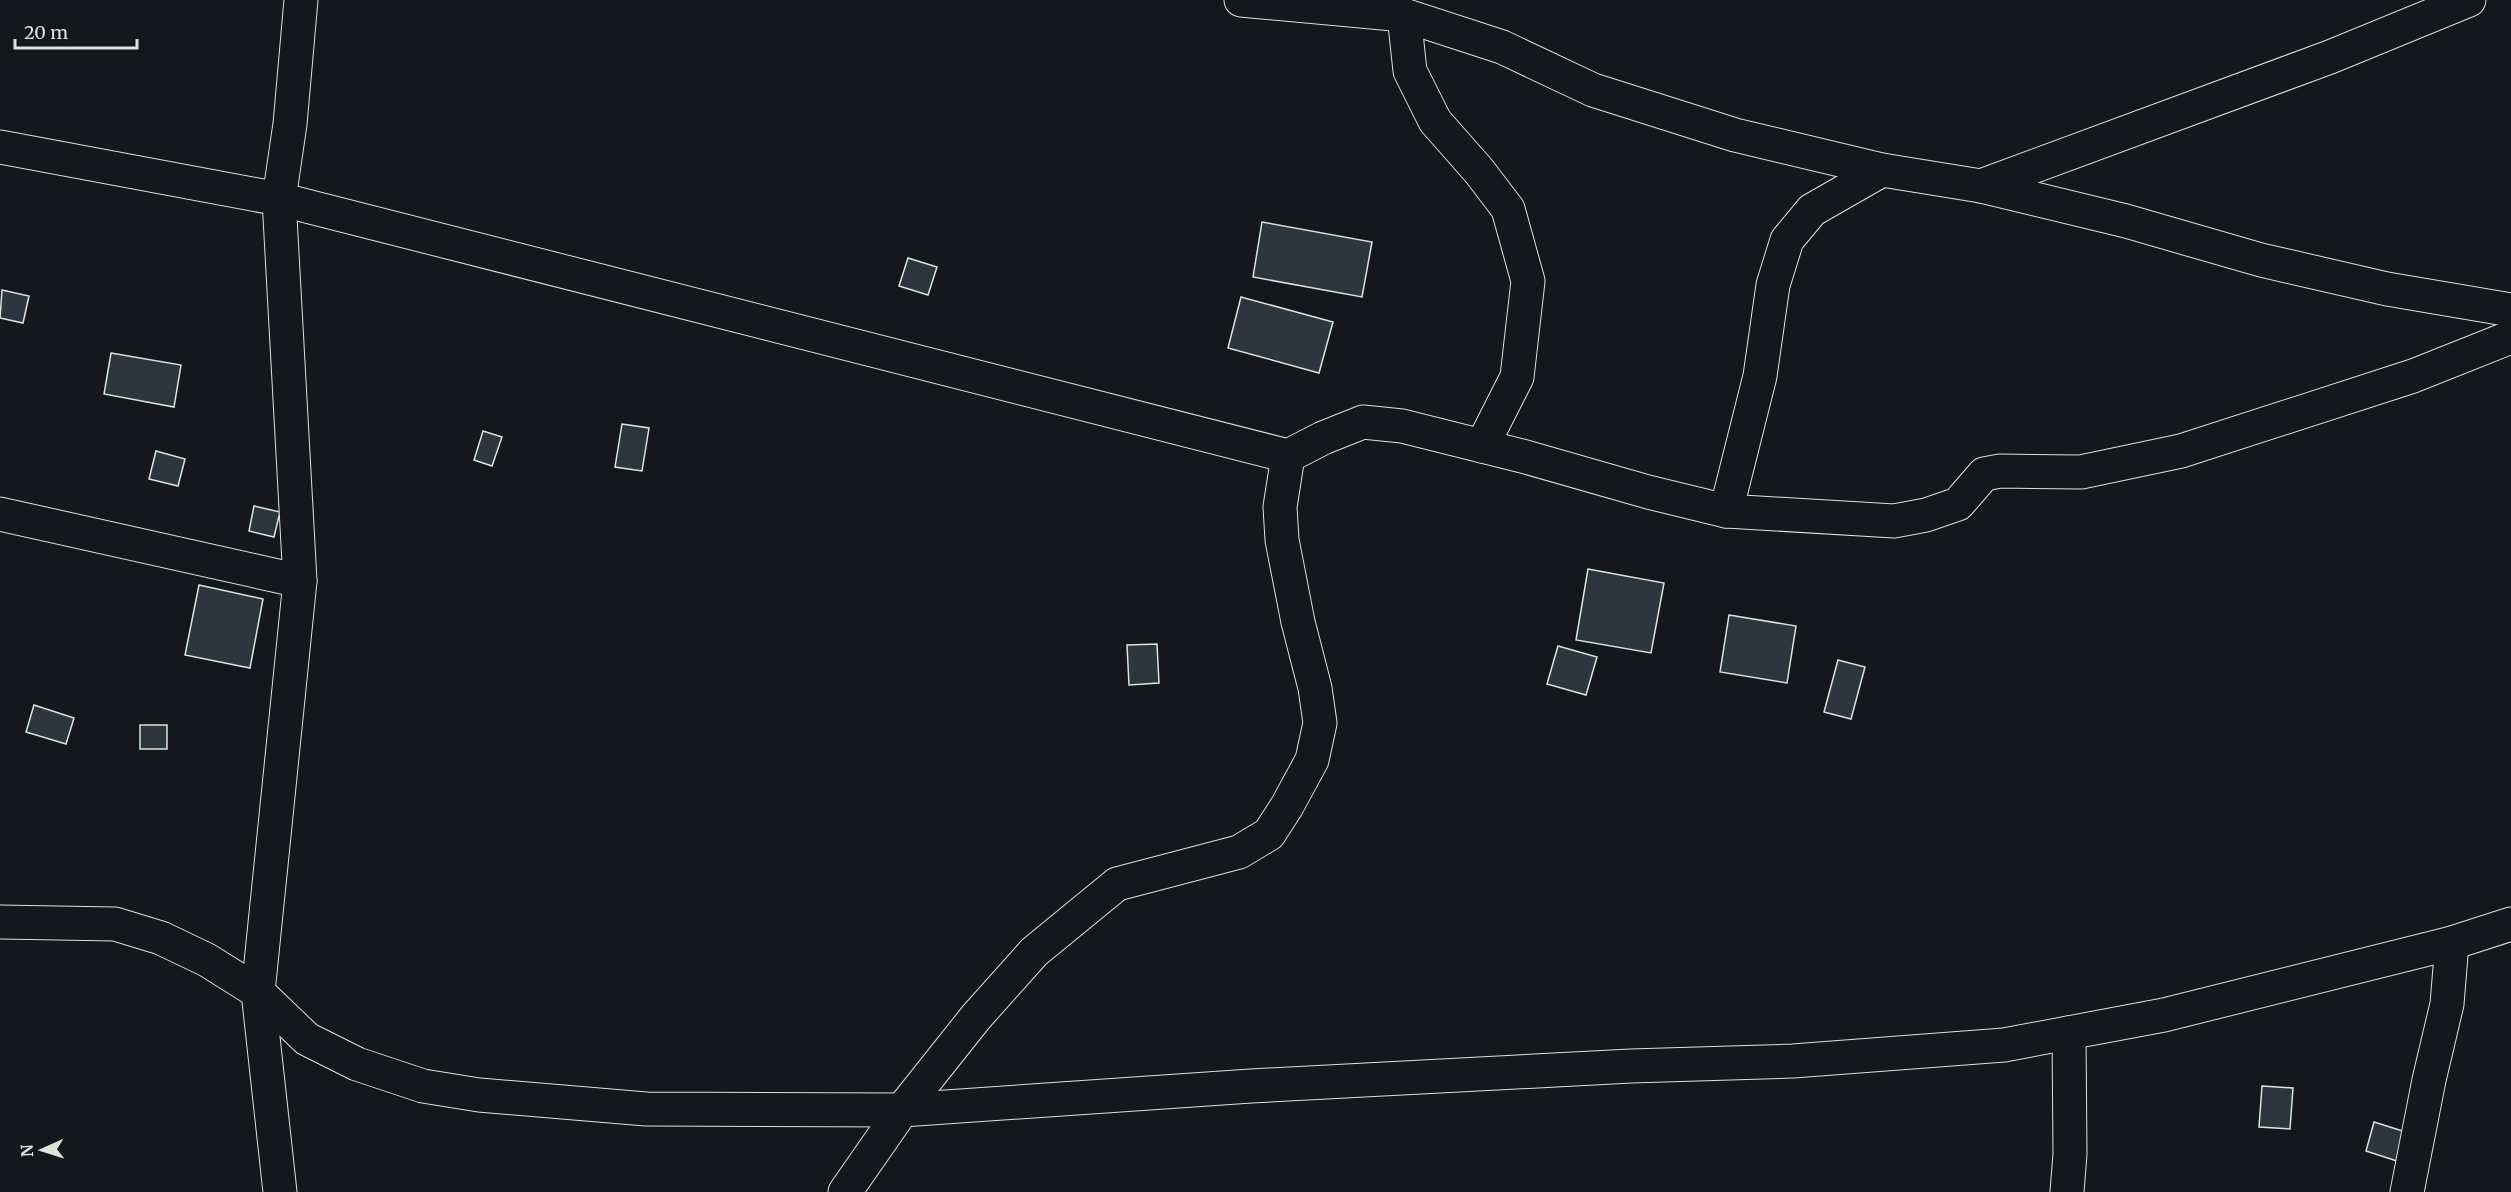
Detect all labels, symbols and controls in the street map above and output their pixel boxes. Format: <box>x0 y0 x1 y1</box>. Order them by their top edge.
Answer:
scale bar <box>15 12 136 50</box>
text: 20 m <box>24 21 68 44</box>
north arrow <box>12 1120 72 1180</box>
text: N <box>17 1144 37 1158</box>

